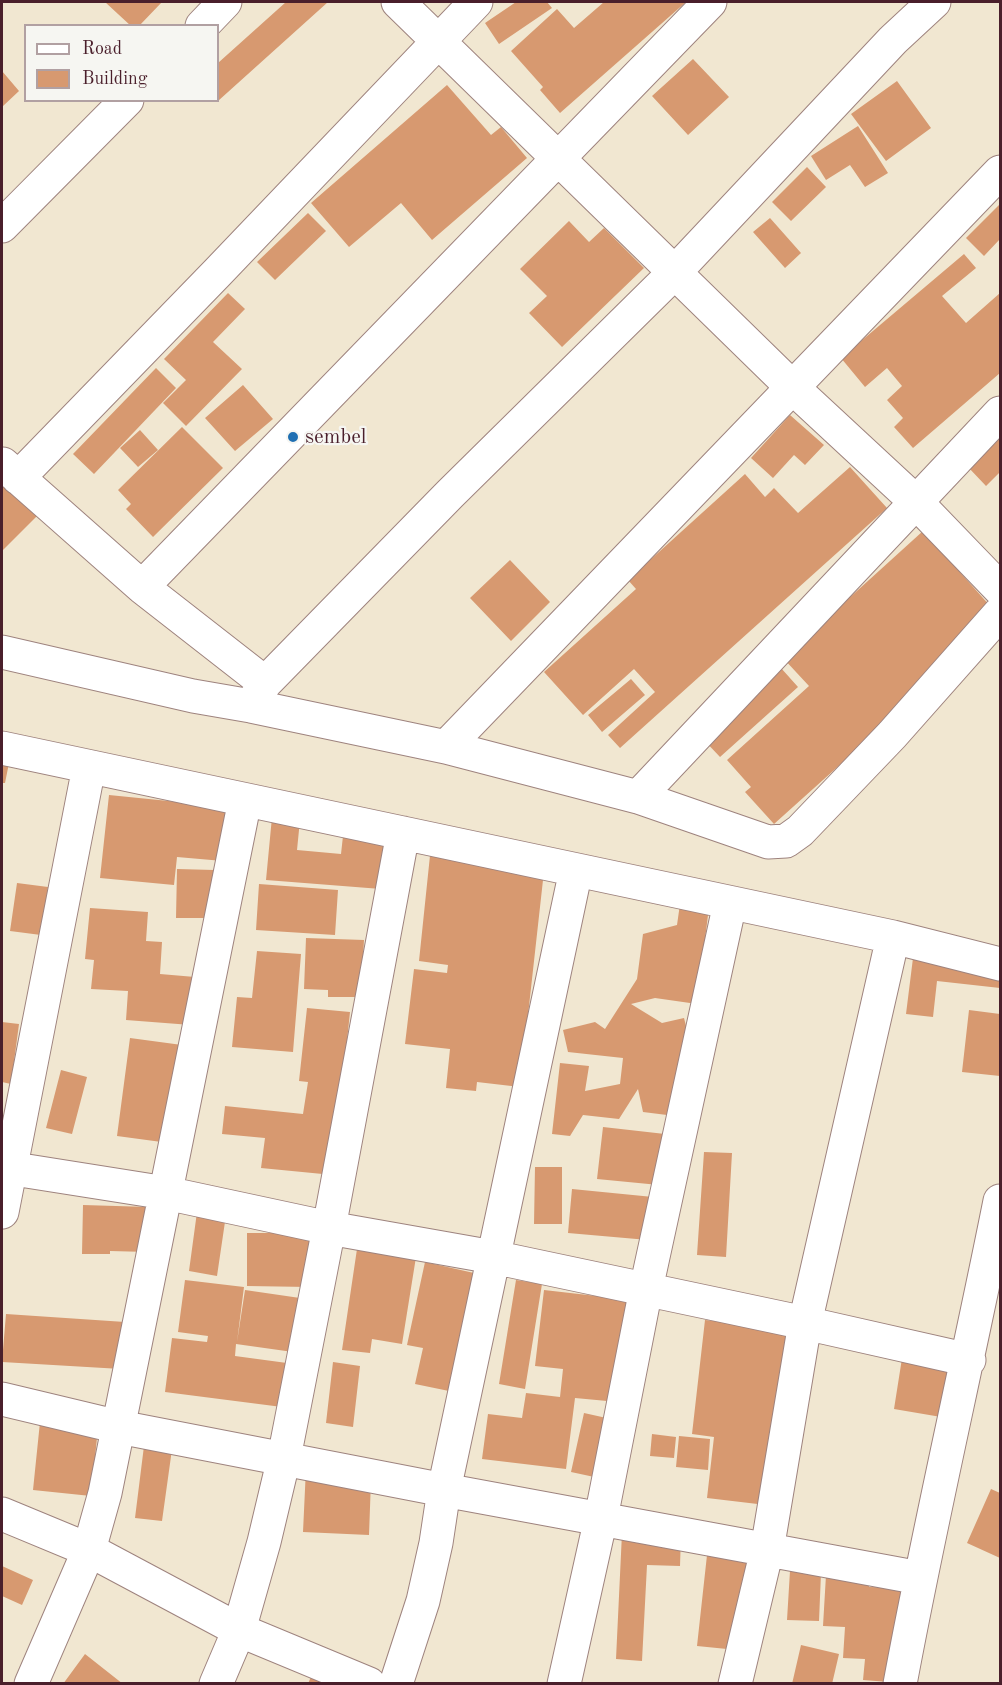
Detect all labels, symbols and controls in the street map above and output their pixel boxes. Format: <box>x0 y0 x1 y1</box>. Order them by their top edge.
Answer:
legend <box>24 24 219 102</box>
text: Road <box>82 40 122 58</box>
text: Building <box>82 70 147 88</box>
place label: sembel <box>305 424 367 450</box>
marker: sembel <box>286 430 300 444</box>

